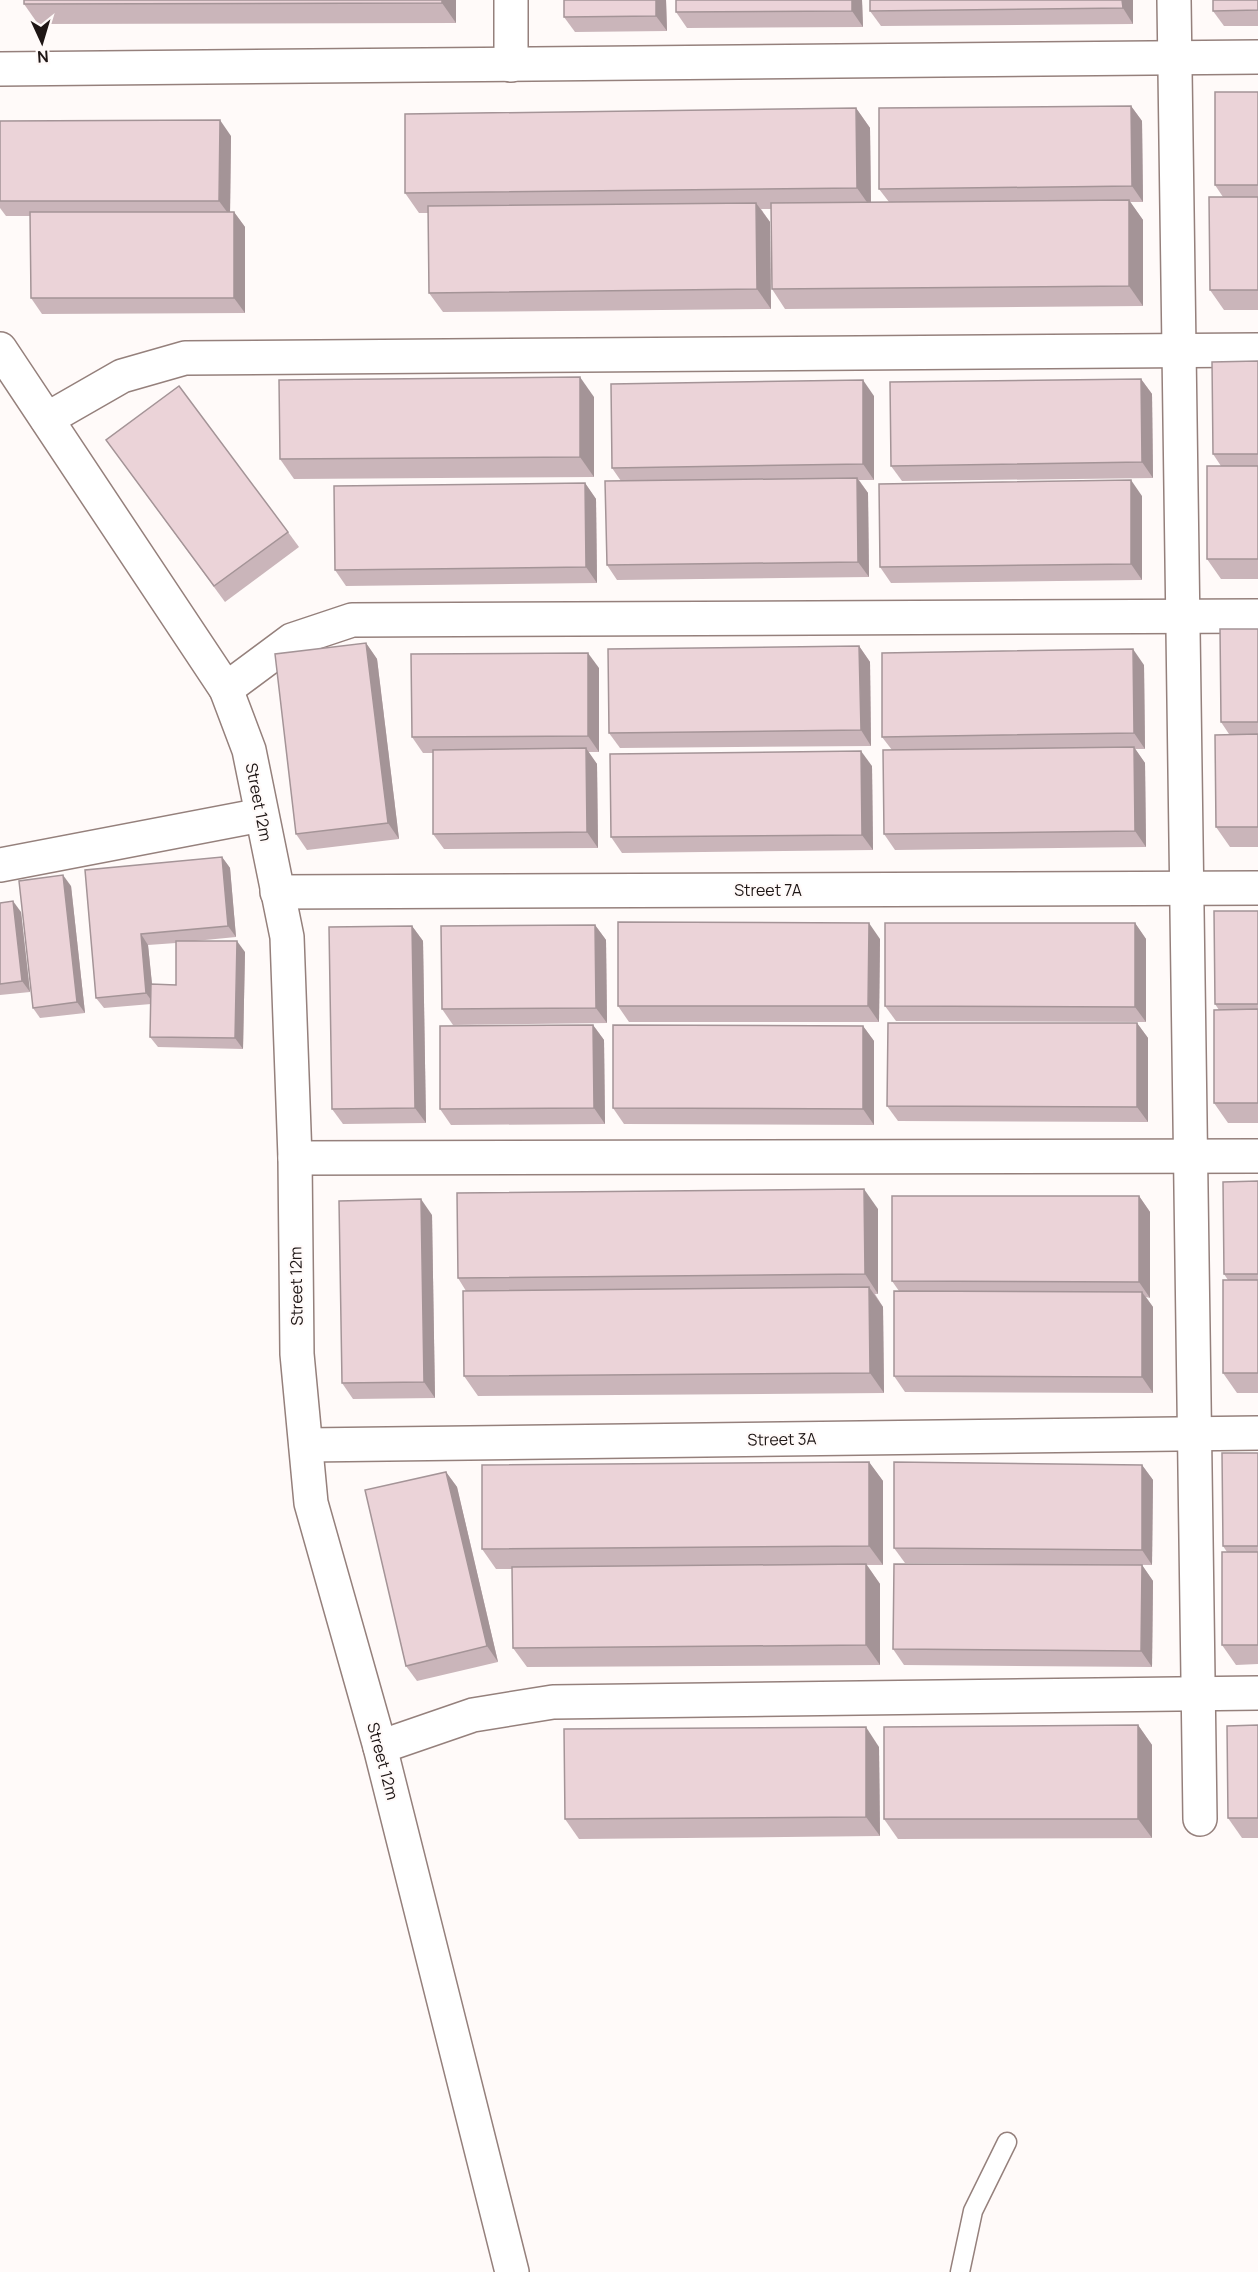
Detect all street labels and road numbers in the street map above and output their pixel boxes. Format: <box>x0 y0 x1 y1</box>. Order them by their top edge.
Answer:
street label: Street 12m <box>241 761 277 843</box>
street label: Street 7A <box>734 879 802 901</box>
street label: Street 12m <box>284 1246 308 1326</box>
street label: Street 3A <box>747 1427 817 1451</box>
street label: Street 12m <box>362 1720 404 1802</box>

